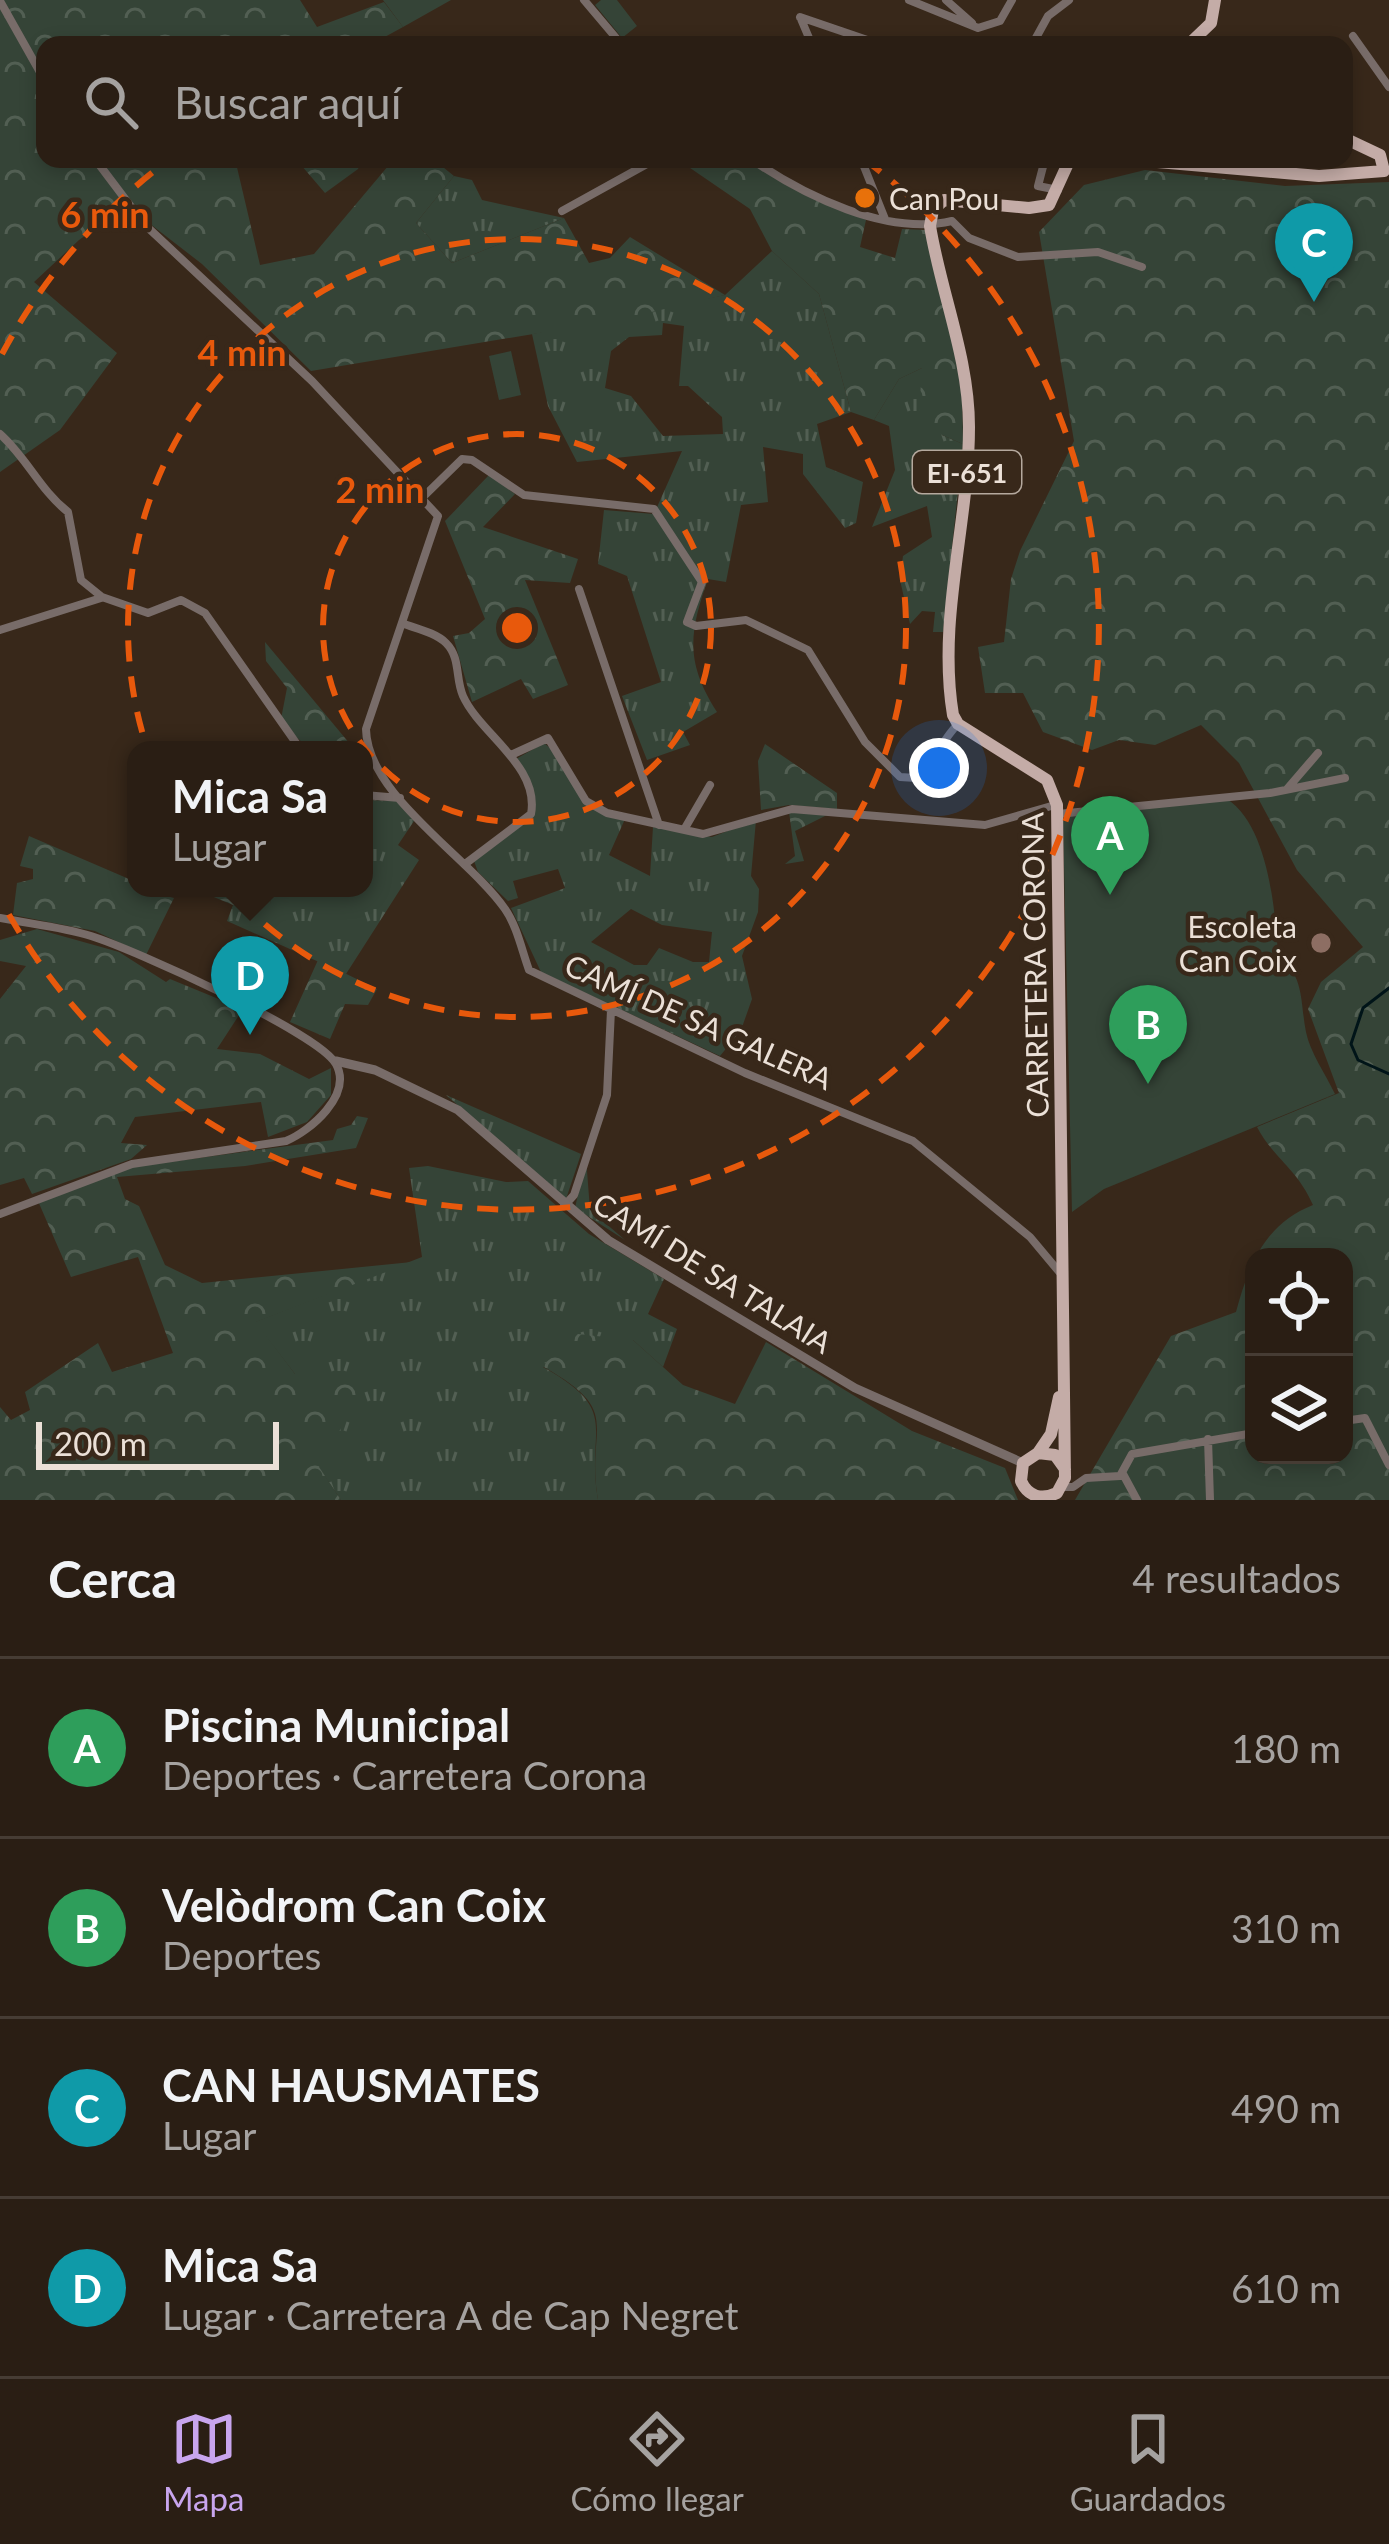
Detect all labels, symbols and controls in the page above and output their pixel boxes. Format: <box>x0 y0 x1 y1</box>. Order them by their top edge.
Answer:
search box <box>36 36 1353 168</box>
icon: search <box>78 69 144 135</box>
text: Buscar aquí <box>174 75 401 129</box>
place label: Can Pou <box>889 180 999 216</box>
marker: Can Pou <box>852 185 878 211</box>
text: 6 min <box>60 192 150 236</box>
pin: C <box>1275 203 1353 302</box>
text: 4 min <box>197 330 287 374</box>
road number: EI-651 <box>913 451 1021 493</box>
text: 2 min <box>335 467 425 511</box>
centre of rings <box>496 607 538 649</box>
your location <box>909 738 969 798</box>
popup <box>127 741 373 897</box>
text: Mica Sa <box>172 769 328 823</box>
pin: A <box>1071 796 1149 895</box>
street label: CARRETERA CORONA <box>1013 811 1055 1118</box>
text: Lugar <box>172 823 266 869</box>
place label: Escoleta Can Coix <box>1179 908 1297 978</box>
marker: Escoleta Can Coix <box>1308 930 1334 956</box>
pin: D <box>211 936 289 1035</box>
street label: CAMÍ DE SA GALERA <box>560 946 839 1096</box>
pin: B <box>1109 985 1187 1084</box>
street label: CAMÍ DE SA TALAIA <box>587 1184 839 1360</box>
map controls <box>1245 1248 1353 1464</box>
button: locate <box>1245 1248 1353 1356</box>
button: layers <box>1245 1356 1353 1464</box>
scale bar <box>36 1416 279 1469</box>
text: 200 m <box>54 1423 147 1463</box>
text: Cerca <box>48 1548 177 1609</box>
text: 4 resultados <box>1132 1555 1341 1601</box>
text: Piscina Municipal <box>162 1698 510 1752</box>
text: A <box>73 1725 101 1771</box>
text: 180 m <box>1231 1725 1341 1771</box>
text: Deportes · Carretera Corona <box>162 1752 647 1798</box>
text: Velòdrom Can Coix <box>162 1878 546 1932</box>
text: B <box>74 1905 100 1951</box>
text: 310 m <box>1231 1905 1341 1951</box>
text: Deportes <box>162 1932 322 1978</box>
text: CAN HAUSMATES <box>162 2058 540 2112</box>
text: C <box>74 2085 100 2131</box>
text: 490 m <box>1231 2085 1341 2131</box>
text: Lugar <box>162 2112 257 2158</box>
text: Mica Sa <box>162 2238 318 2292</box>
text: D <box>72 2265 102 2311</box>
text: 610 m <box>1231 2265 1341 2311</box>
text: Lugar · Carretera A de Cap Negret <box>162 2292 738 2338</box>
tab: Mapa <box>163 2406 244 2518</box>
tab: Cómo llegar <box>570 2406 744 2518</box>
tab: Guardados <box>1070 2406 1226 2518</box>

